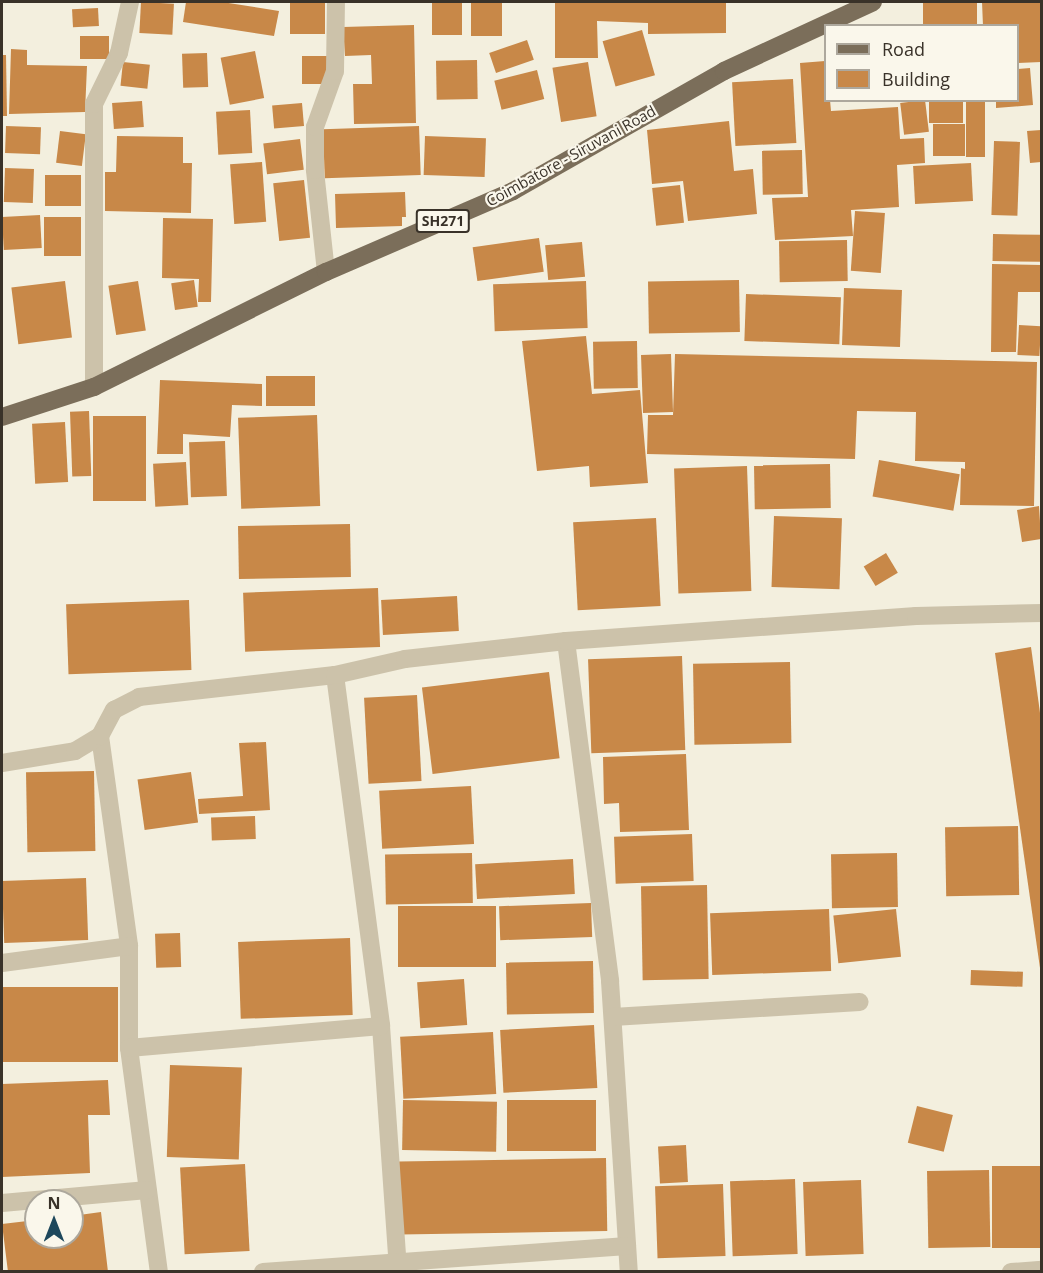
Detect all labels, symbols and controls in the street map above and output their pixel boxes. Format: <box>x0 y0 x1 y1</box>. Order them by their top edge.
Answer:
legend <box>824 24 1019 102</box>
text: Road <box>882 37 925 61</box>
text: Building <box>882 67 950 91</box>
street label: Coimbatore - Siruvani Road <box>483 102 659 210</box>
road number: SH271 <box>414 210 472 232</box>
north arrow <box>24 1189 84 1249</box>
text: N <box>47 1192 61 1214</box>

